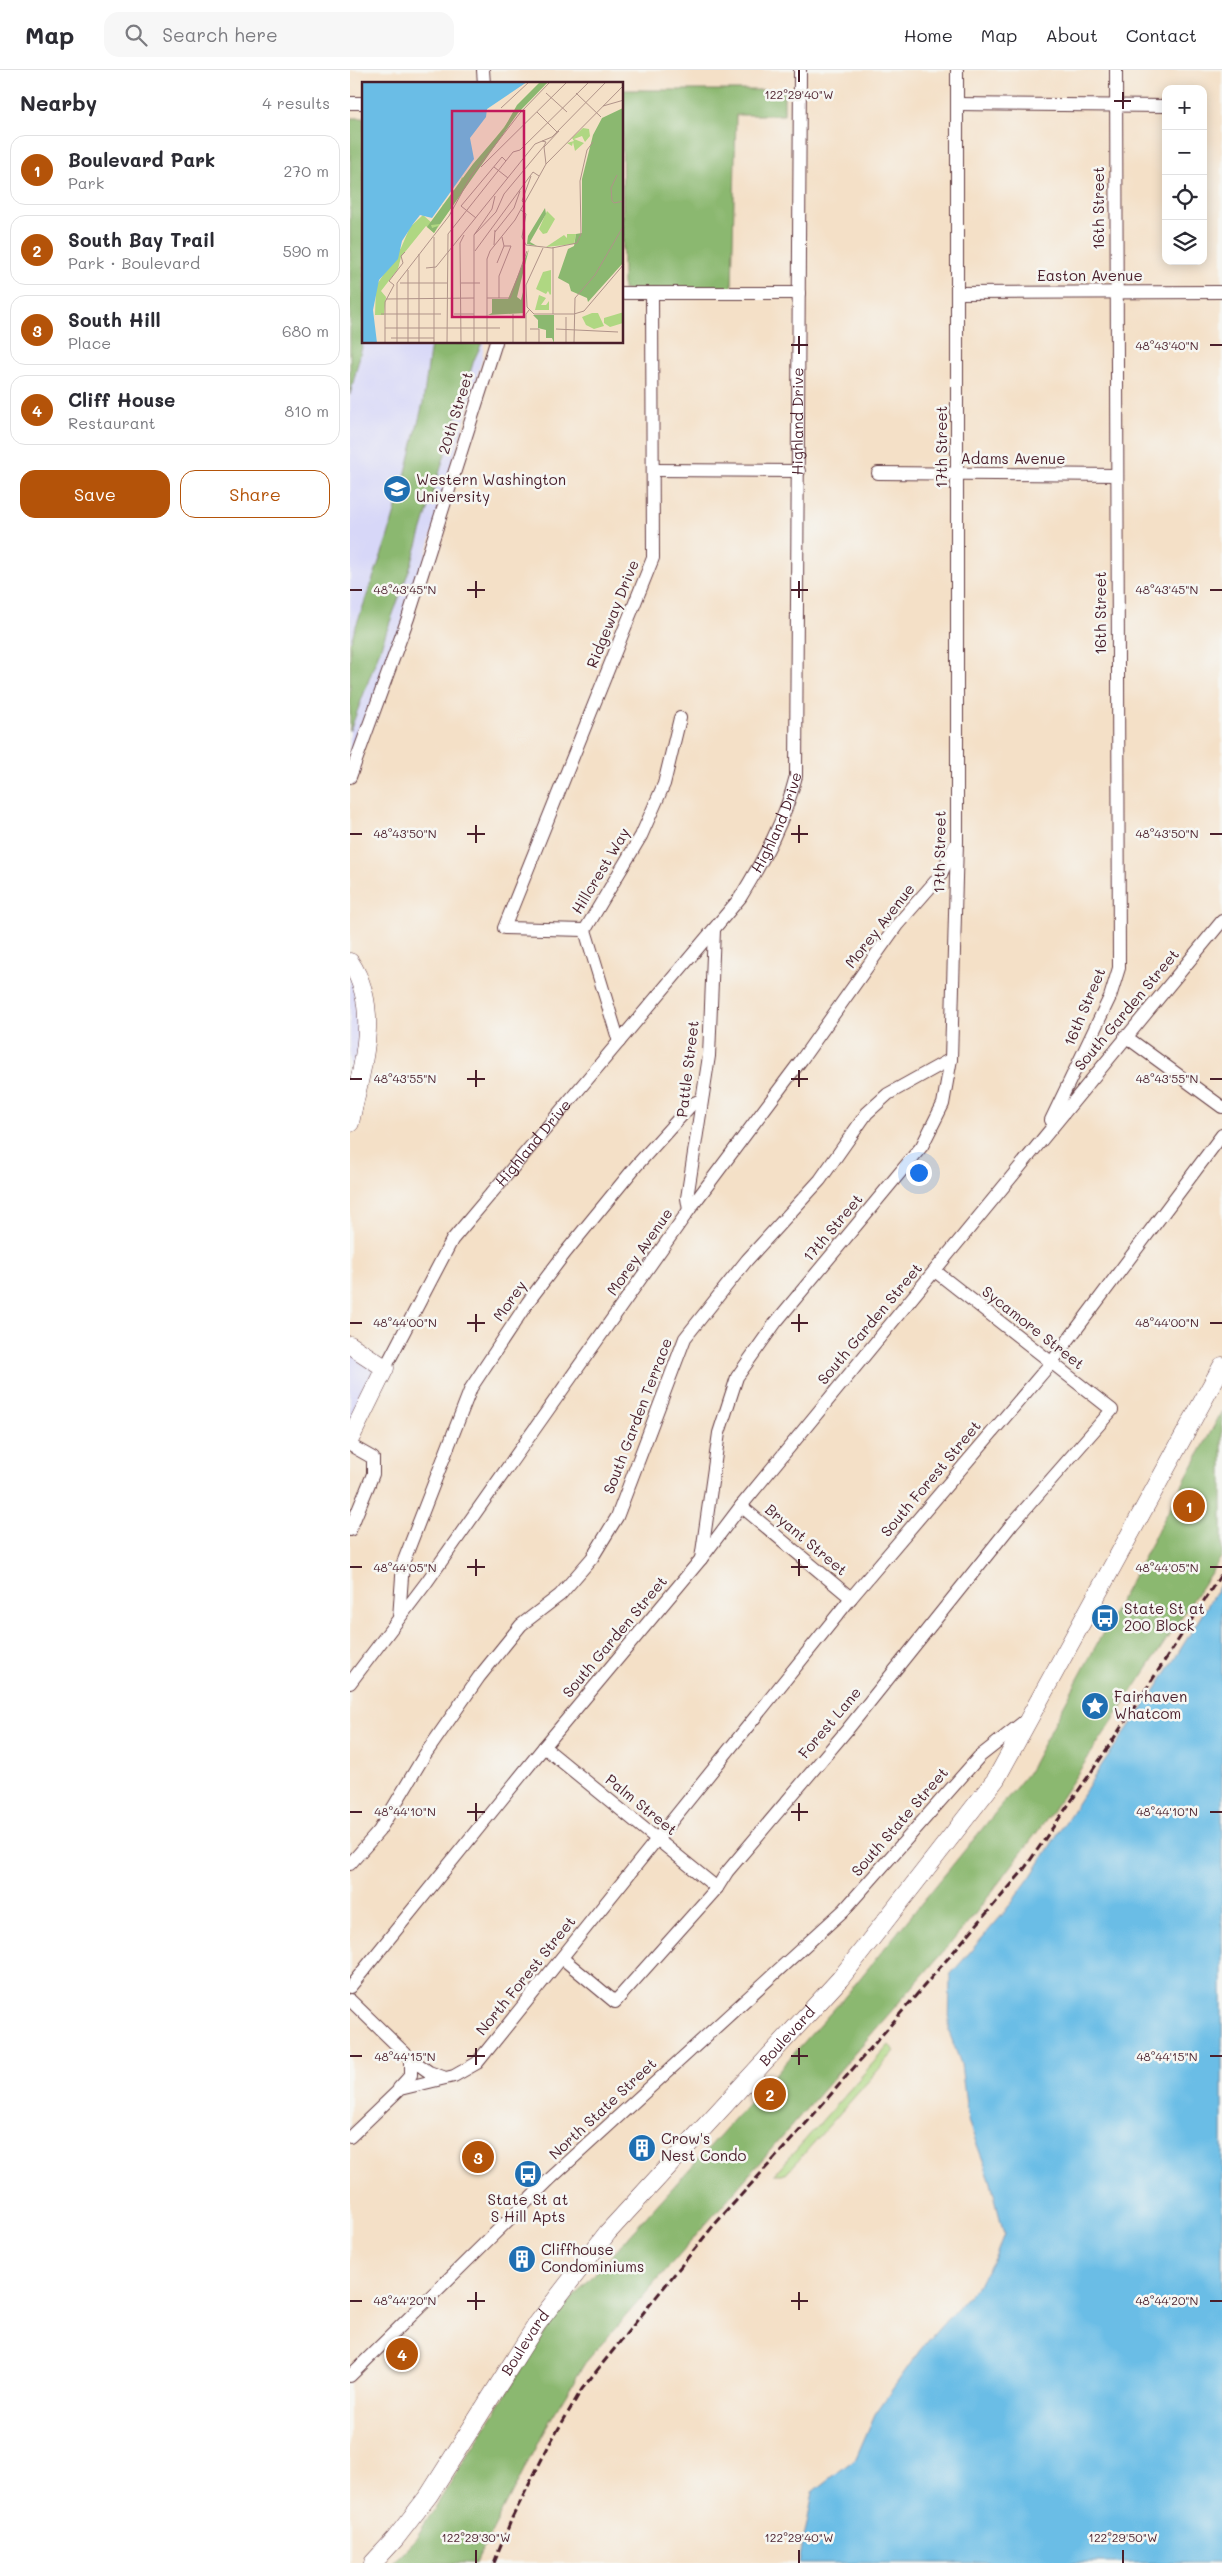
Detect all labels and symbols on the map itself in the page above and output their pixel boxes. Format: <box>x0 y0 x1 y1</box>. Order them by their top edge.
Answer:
inset map <box>362 82 624 344</box>
text: 122°29'40"W <box>764 86 834 102</box>
street label: 16th Street <box>1088 166 1108 250</box>
street label: Easton Avenue <box>1037 265 1143 285</box>
text: 48°43'40"N <box>1135 337 1199 353</box>
street label: Highland Drive <box>787 367 807 475</box>
street label: 20th Street <box>433 369 477 456</box>
street label: 17th Street <box>931 406 951 488</box>
street label: Adams Avenue <box>960 448 1066 468</box>
place label: Western Washington University <box>416 469 566 506</box>
school or university icon: Western Washington University <box>382 474 412 504</box>
street label: Ridgeway Drive <box>581 557 643 671</box>
street label: 16th Street <box>1090 571 1110 655</box>
text: 48°43'45"N <box>374 581 436 597</box>
text: 48°43'45"N <box>1136 581 1198 597</box>
street label: Highland Drive <box>746 770 806 876</box>
street label: 17th Street <box>928 810 950 893</box>
street label: Hillcrest Way <box>566 823 634 917</box>
text: 48°43'50"N <box>373 825 437 841</box>
text: 48°43'50"N <box>1135 825 1199 841</box>
street label: Morey Avenue <box>840 879 919 972</box>
street label: South Garden Street <box>1069 944 1183 1074</box>
street label: 16th Street <box>1059 964 1110 1049</box>
street label: Pattle Street <box>671 1019 703 1118</box>
text: 48°43'55"N <box>374 1070 436 1086</box>
text: 48°43'55"N <box>1136 1070 1198 1086</box>
street label: Highland Drive <box>490 1095 575 1190</box>
your location <box>906 1160 932 1186</box>
street label: 17th Street <box>798 1189 866 1265</box>
street label: Morey Avenue <box>602 1204 677 1299</box>
street label: South Garden Street <box>812 1258 926 1388</box>
street label: Morey <box>488 1276 531 1325</box>
street label: Sycamore Street <box>978 1281 1089 1373</box>
text: 48°44'00"N <box>373 1314 437 1330</box>
text: 48°44'00"N <box>1135 1314 1199 1330</box>
street label: South Garden Terrace <box>598 1335 676 1496</box>
street label: South Forest Street <box>876 1416 985 1541</box>
pin: 1 <box>1173 1487 1205 1525</box>
street label: Bryant Street <box>761 1499 852 1580</box>
text: 48°44'05"N <box>373 1559 437 1575</box>
text: 48°44'05"N <box>1135 1559 1199 1575</box>
street label: South Garden Street <box>557 1571 671 1701</box>
place label: State St at 200 Block <box>1124 1598 1205 1635</box>
bus stop icon: State St at 200 Block <box>1090 1603 1120 1633</box>
street label: Forest Lane <box>793 1682 865 1762</box>
place label: Fairhaven Whatcom <box>1114 1686 1187 1723</box>
place icon: Fairhaven Whatcom <box>1080 1691 1110 1721</box>
street label: South State Street <box>846 1763 952 1880</box>
street label: Palm Street <box>602 1769 682 1839</box>
text: 48°44'10"N <box>374 1803 436 1819</box>
text: 48°44'10"N <box>1136 1803 1198 1819</box>
street label: North Forest Street <box>471 1912 580 2039</box>
street label: Boulevard <box>754 2002 819 2070</box>
text: 48°44'15"N <box>374 2048 436 2064</box>
text: 48°44'15"N <box>1136 2048 1198 2064</box>
street label: North State Street <box>544 2053 660 2163</box>
pin: 2 <box>754 2075 786 2113</box>
place label: Crow's Nest Condo <box>661 2128 746 2165</box>
building icon: Crow's Nest Condo <box>627 2133 657 2163</box>
pin: 3 <box>462 2138 494 2176</box>
bus stop icon: State St at S Hill Apts <box>513 2159 543 2189</box>
place label: State St at S Hill Apts <box>488 2189 568 2226</box>
place label: Cliffhouse Condominiums <box>541 2239 644 2276</box>
building icon: Cliffhouse Condominiums <box>507 2244 537 2274</box>
text: 48°44'20"N <box>374 2292 436 2308</box>
text: 48°44'20"N <box>1136 2292 1198 2308</box>
street label: Boulevard <box>496 2306 553 2379</box>
pin: 4 <box>386 2335 418 2373</box>
text: 122°29'30"W <box>442 2529 511 2545</box>
text: 122°29'40"W <box>764 2529 834 2545</box>
text: 122°29'50"W <box>1089 2529 1157 2545</box>

